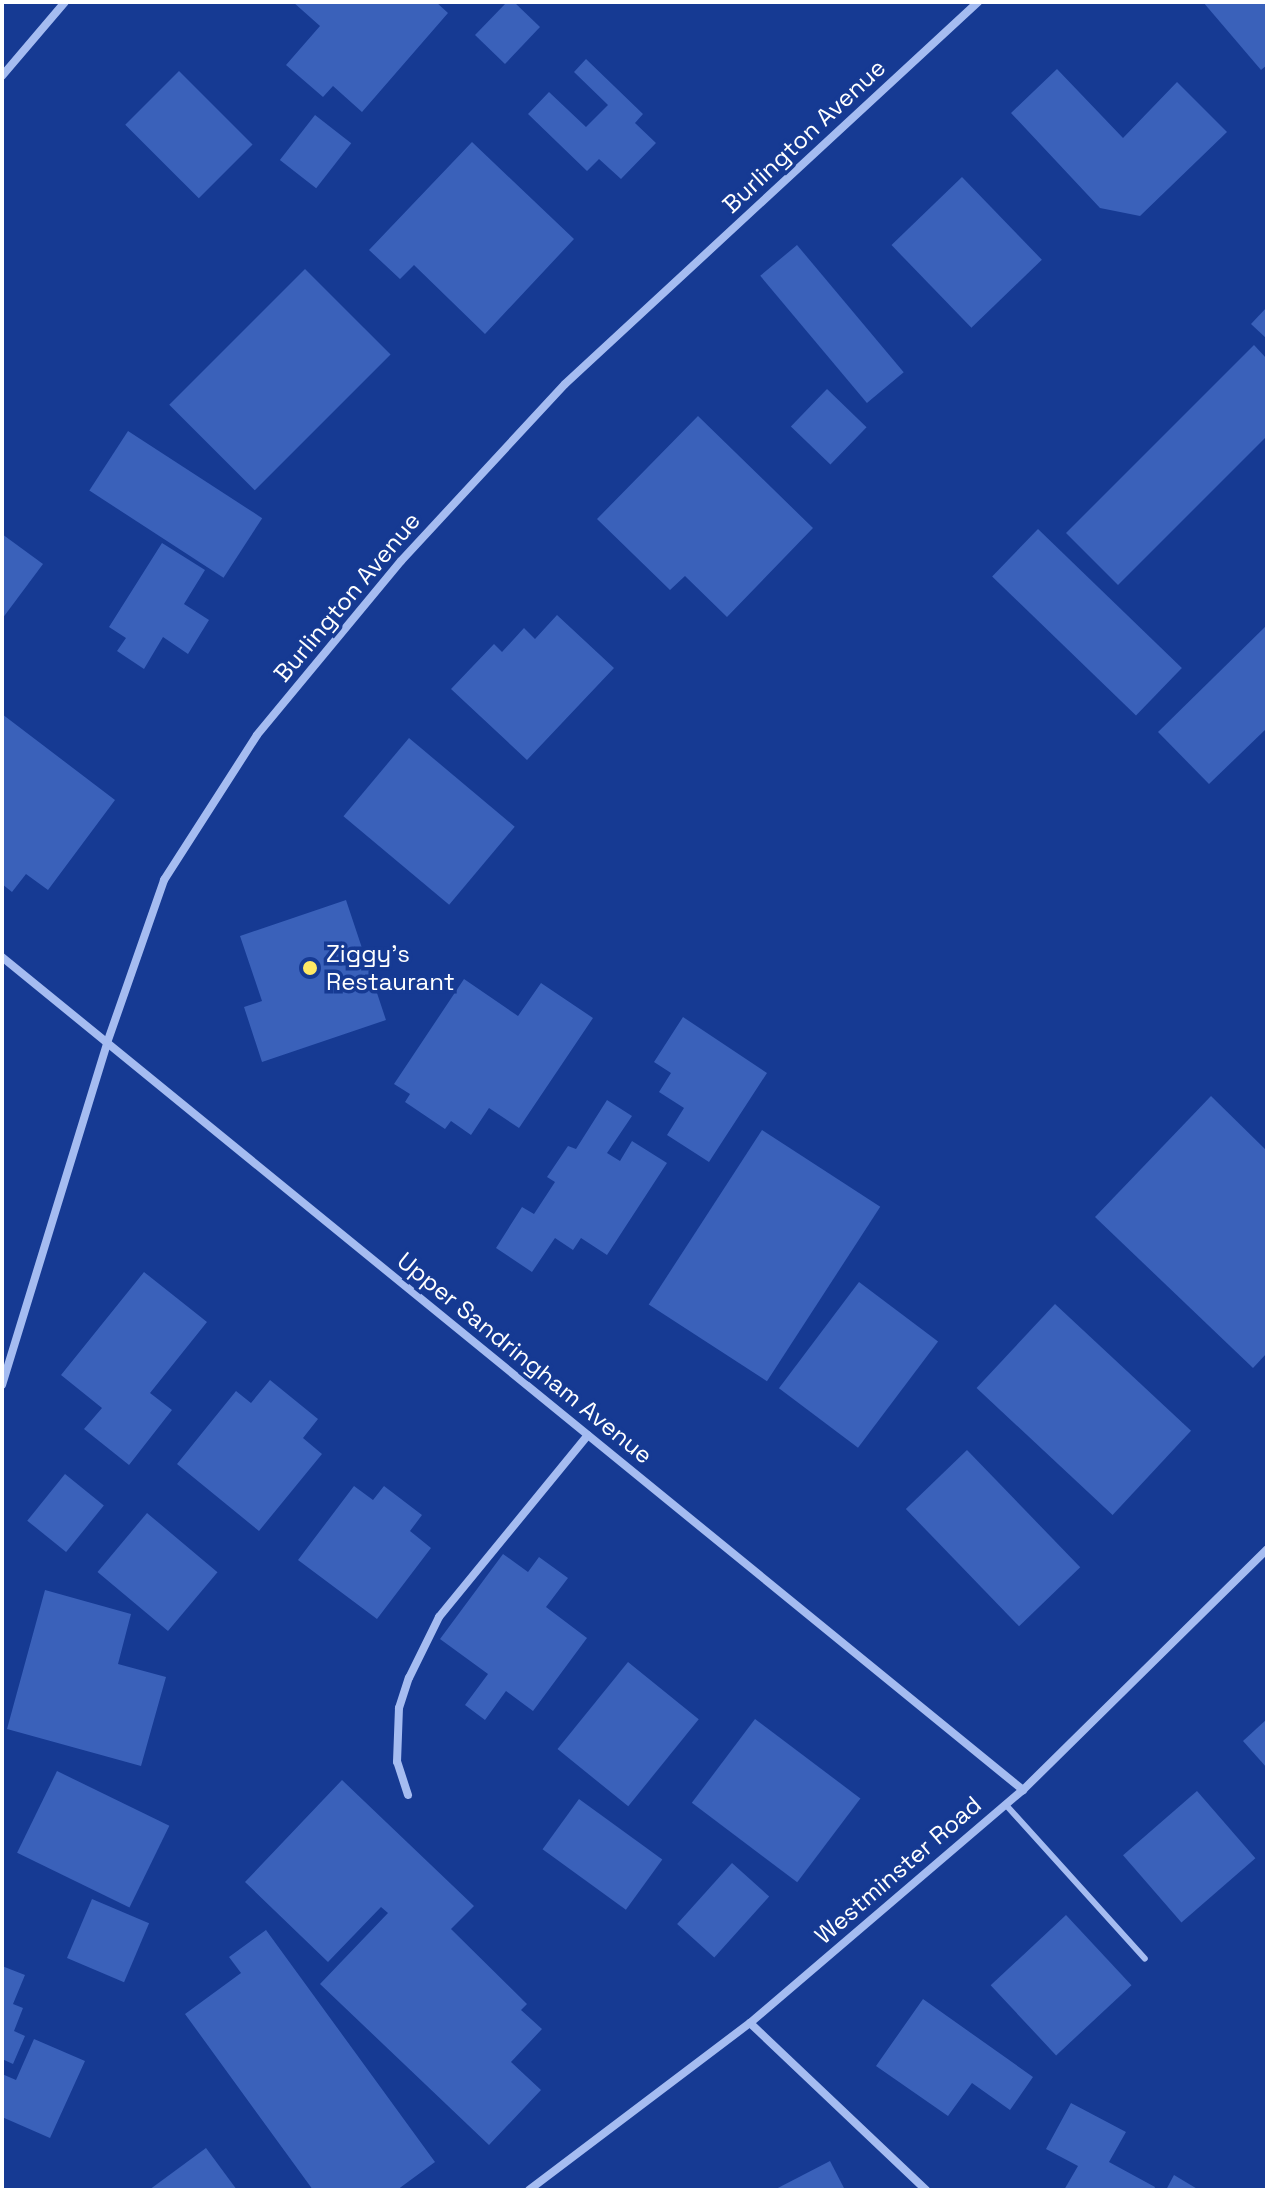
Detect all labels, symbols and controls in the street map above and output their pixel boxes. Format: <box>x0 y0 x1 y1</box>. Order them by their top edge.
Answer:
street label: Burlington Avenue <box>716 53 892 219</box>
street label: Burlington Avenue <box>268 506 426 688</box>
place label: Ziggy's Restaurant <box>326 940 455 996</box>
marker: Ziggy's Restaurant <box>301 959 319 977</box>
street label: Upper Sandringham Avenue <box>392 1246 658 1470</box>
street label: Westminster Road <box>809 1790 987 1950</box>

